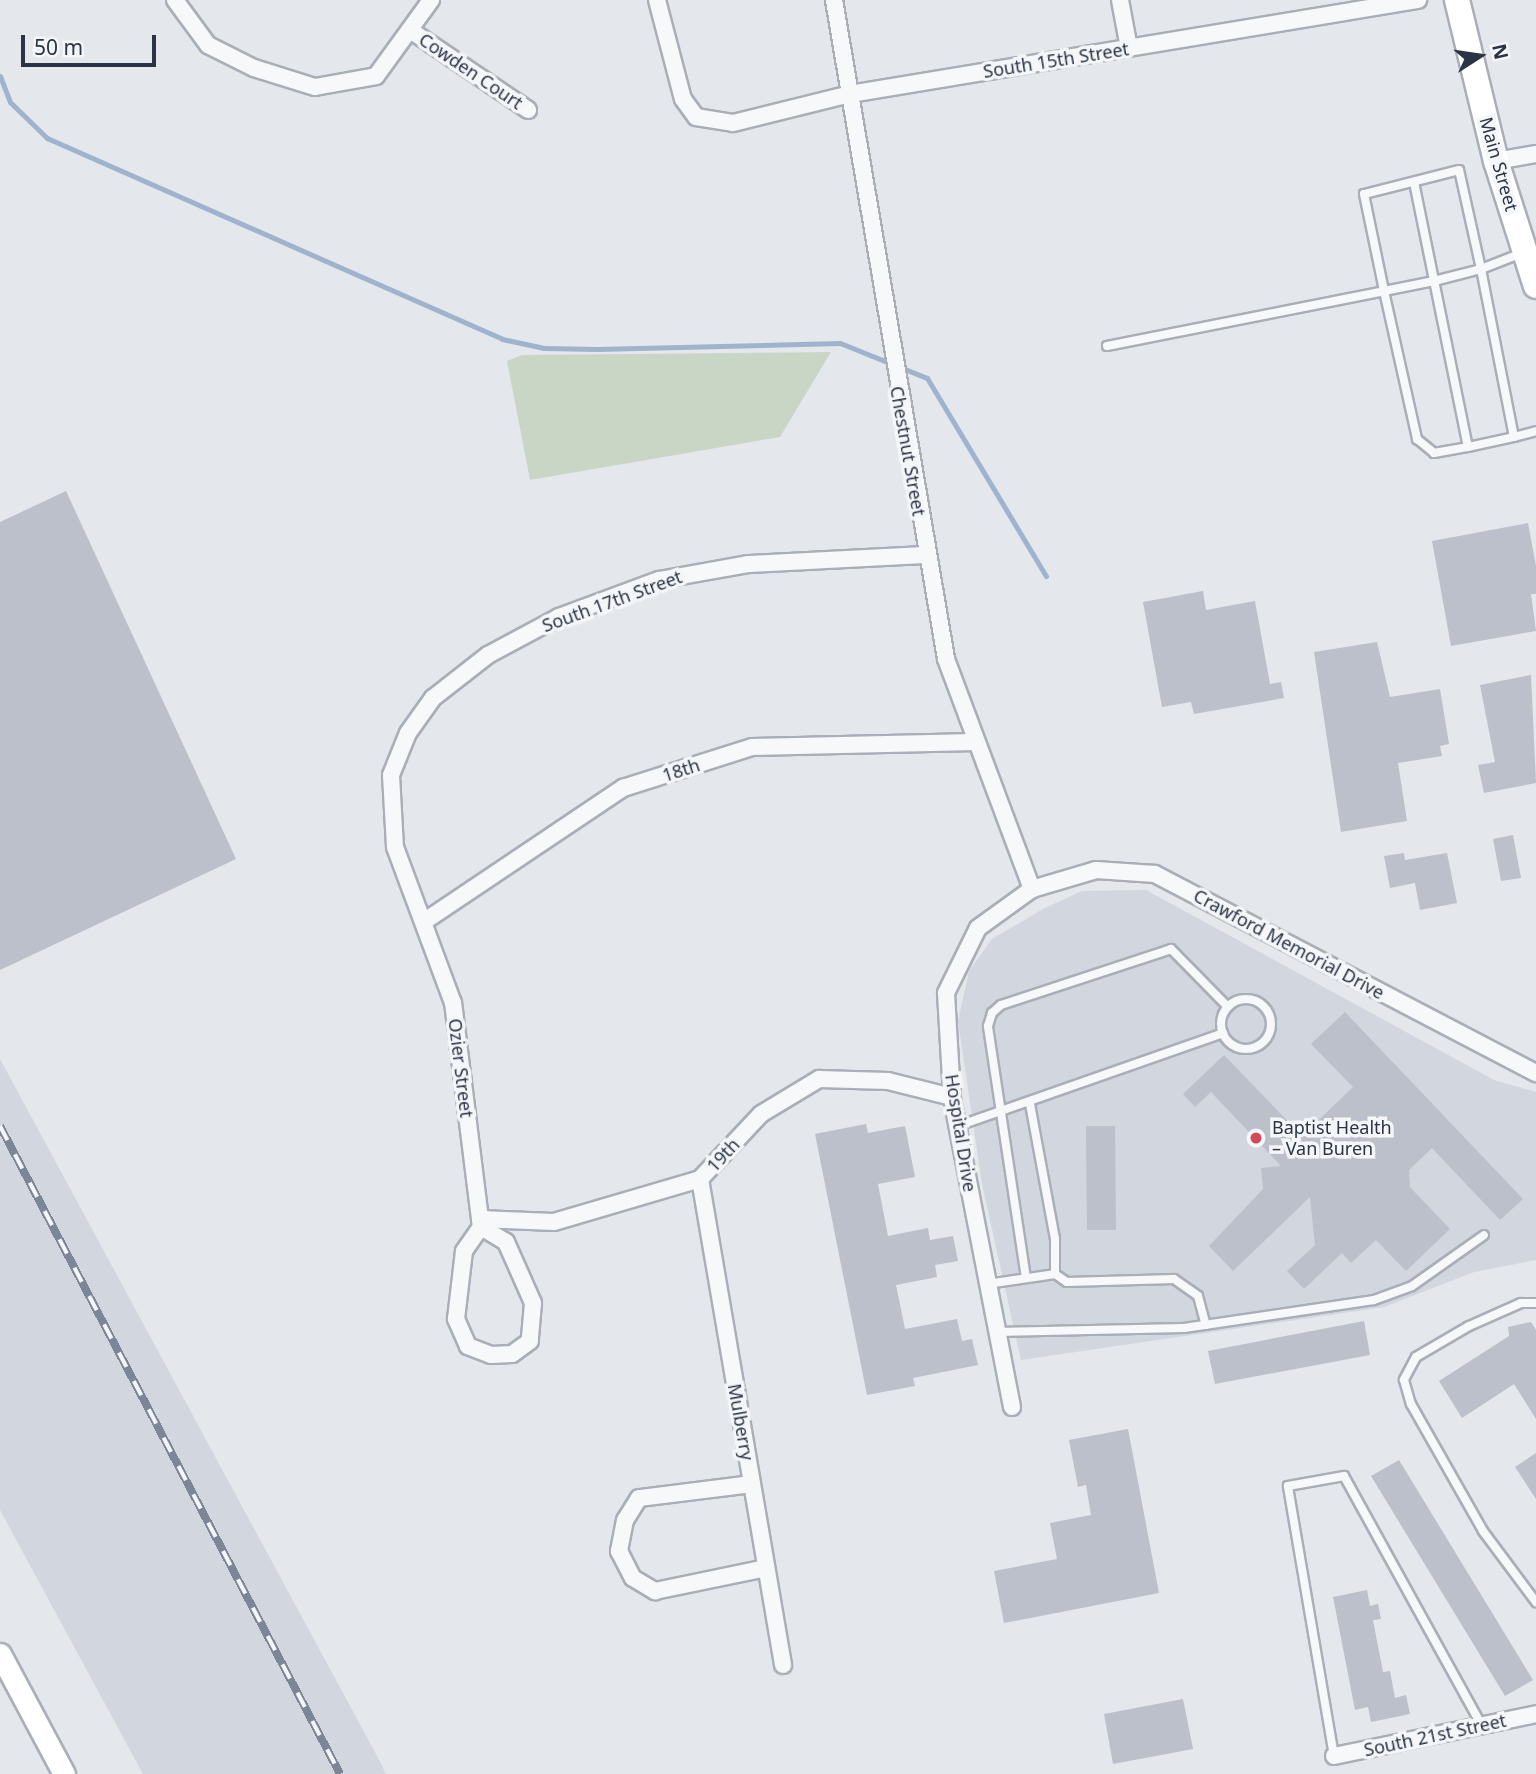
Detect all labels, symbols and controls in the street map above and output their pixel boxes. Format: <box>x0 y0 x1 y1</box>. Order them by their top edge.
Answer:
scale bar <box>24 21 159 65</box>
north arrow <box>1445 21 1515 91</box>
street label: Cowden Court <box>415 28 527 114</box>
text: 50 m <box>34 33 83 61</box>
street label: South 15th Street <box>982 38 1130 82</box>
text: N <box>1486 41 1515 62</box>
street label: Main Street <box>1475 114 1523 214</box>
street label: Chestnut Street <box>886 384 930 518</box>
street label: South 17th Street <box>539 566 685 636</box>
street label: 18th <box>659 754 703 786</box>
street label: Crawford Memorial Drive <box>1190 885 1388 1003</box>
street label: Ozier Street <box>444 1017 478 1119</box>
street label: Hospital Drive <box>941 1073 981 1193</box>
place label: Baptist Health – Van Buren <box>1272 1117 1392 1160</box>
marker: Baptist Health – Van Buren <box>1246 1128 1266 1148</box>
street label: 19th <box>702 1134 744 1176</box>
street label: Mulberry <box>724 1382 758 1462</box>
street label: South 21st Street <box>1362 1709 1508 1761</box>

